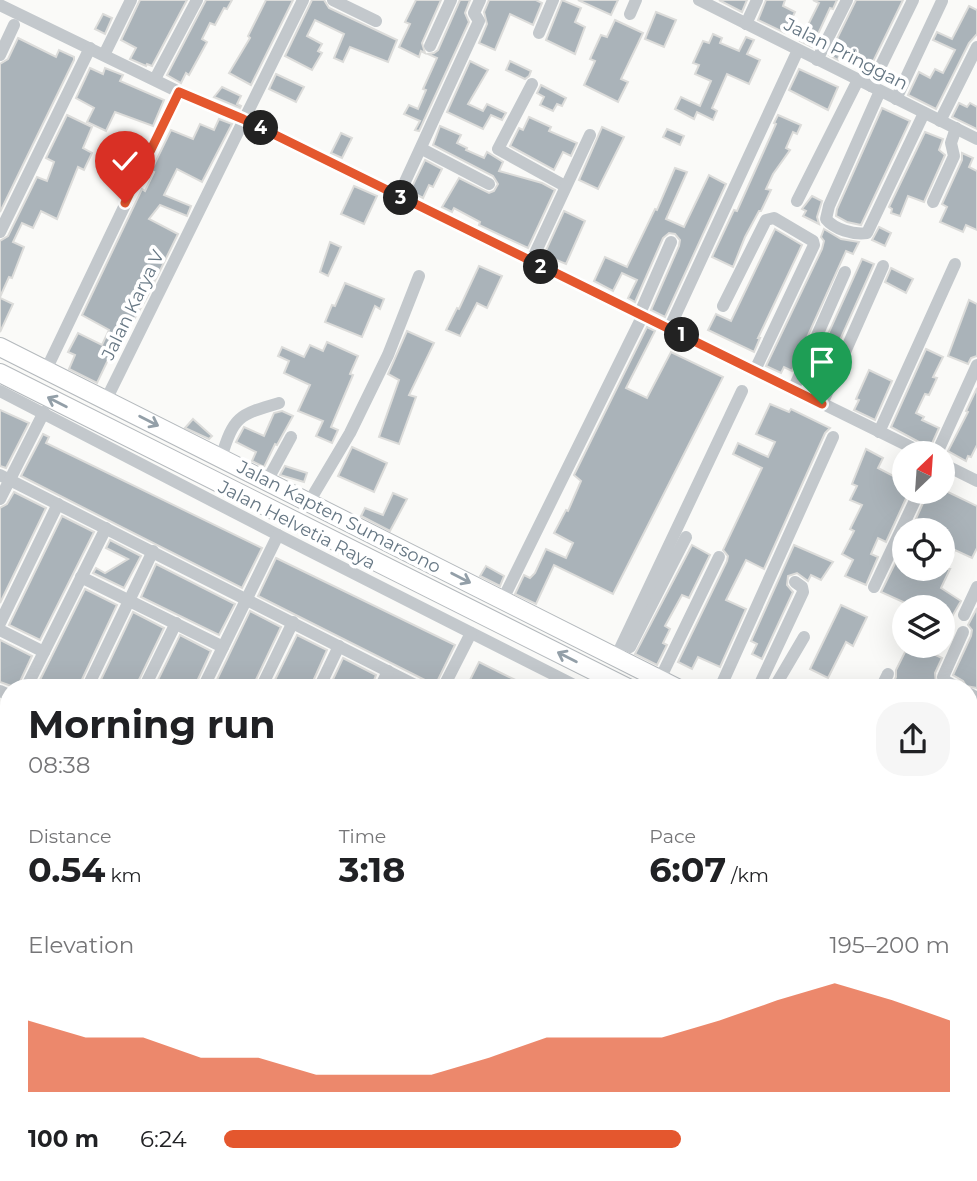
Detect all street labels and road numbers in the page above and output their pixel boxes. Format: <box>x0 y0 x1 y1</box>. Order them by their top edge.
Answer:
street label: Jalan Pringgan <box>780 13 912 95</box>
street label: Jalan Karya V <box>96 246 169 364</box>
street label: Jalan Kapten Sumarsono <box>233 456 445 578</box>
street label: Jalan Helvetia Raya <box>214 475 379 574</box>

